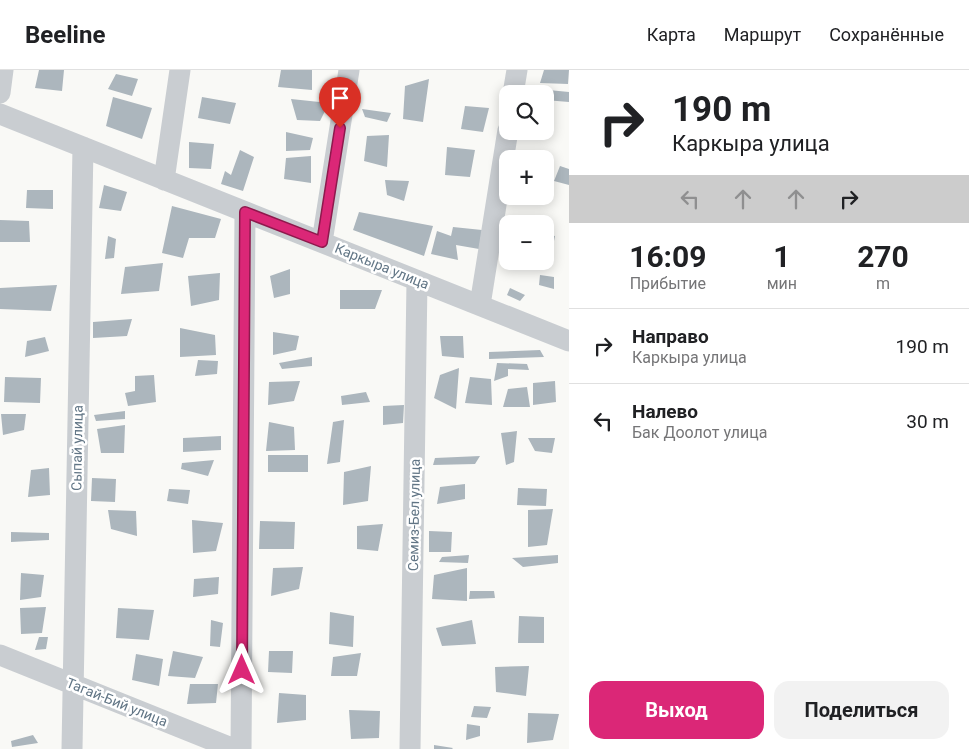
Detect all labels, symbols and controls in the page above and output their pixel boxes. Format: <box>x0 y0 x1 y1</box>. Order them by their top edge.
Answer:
text: Beeline <box>25 21 105 49</box>
text: Карта <box>647 24 696 45</box>
text: Маршрут <box>724 24 801 45</box>
text: Сохранённые <box>829 24 944 45</box>
pin <box>319 77 361 128</box>
icon: arrive <box>326 84 354 112</box>
map controls <box>499 85 554 270</box>
button: search <box>499 85 554 140</box>
text: 190 m <box>672 89 771 130</box>
icon: right <box>589 90 654 155</box>
text: Каркыра улица <box>672 131 830 156</box>
button: + <box>499 150 554 205</box>
icon: left <box>676 185 704 213</box>
icon: ahead <box>729 185 757 213</box>
icon: ahead <box>782 185 810 213</box>
icon: right <box>835 185 863 213</box>
button: − <box>499 215 554 270</box>
text: 16:09 <box>629 239 706 274</box>
text: 1 <box>773 239 790 274</box>
text: 270 <box>857 239 909 274</box>
street label: Каркыра улица <box>333 240 431 292</box>
text: Прибытие <box>630 274 706 293</box>
text: мин <box>767 274 797 293</box>
text: m <box>876 274 890 293</box>
text: Направо <box>632 325 709 348</box>
icon: right <box>589 332 617 360</box>
text: 190 m <box>896 335 949 358</box>
text: Каркыра улица <box>632 348 747 367</box>
text: Налево <box>632 400 698 423</box>
street label: Сыпай улица <box>68 405 86 491</box>
icon: left <box>589 407 617 435</box>
text: 30 m <box>906 410 949 433</box>
text: Бак Доолот улица <box>632 423 767 442</box>
street label: Семиз-Бел улица <box>405 459 423 571</box>
position arrow <box>215 643 267 695</box>
street label: Тагай-Бий улица <box>64 674 170 730</box>
button: Выход <box>589 681 764 739</box>
button: Поделиться <box>774 681 949 739</box>

